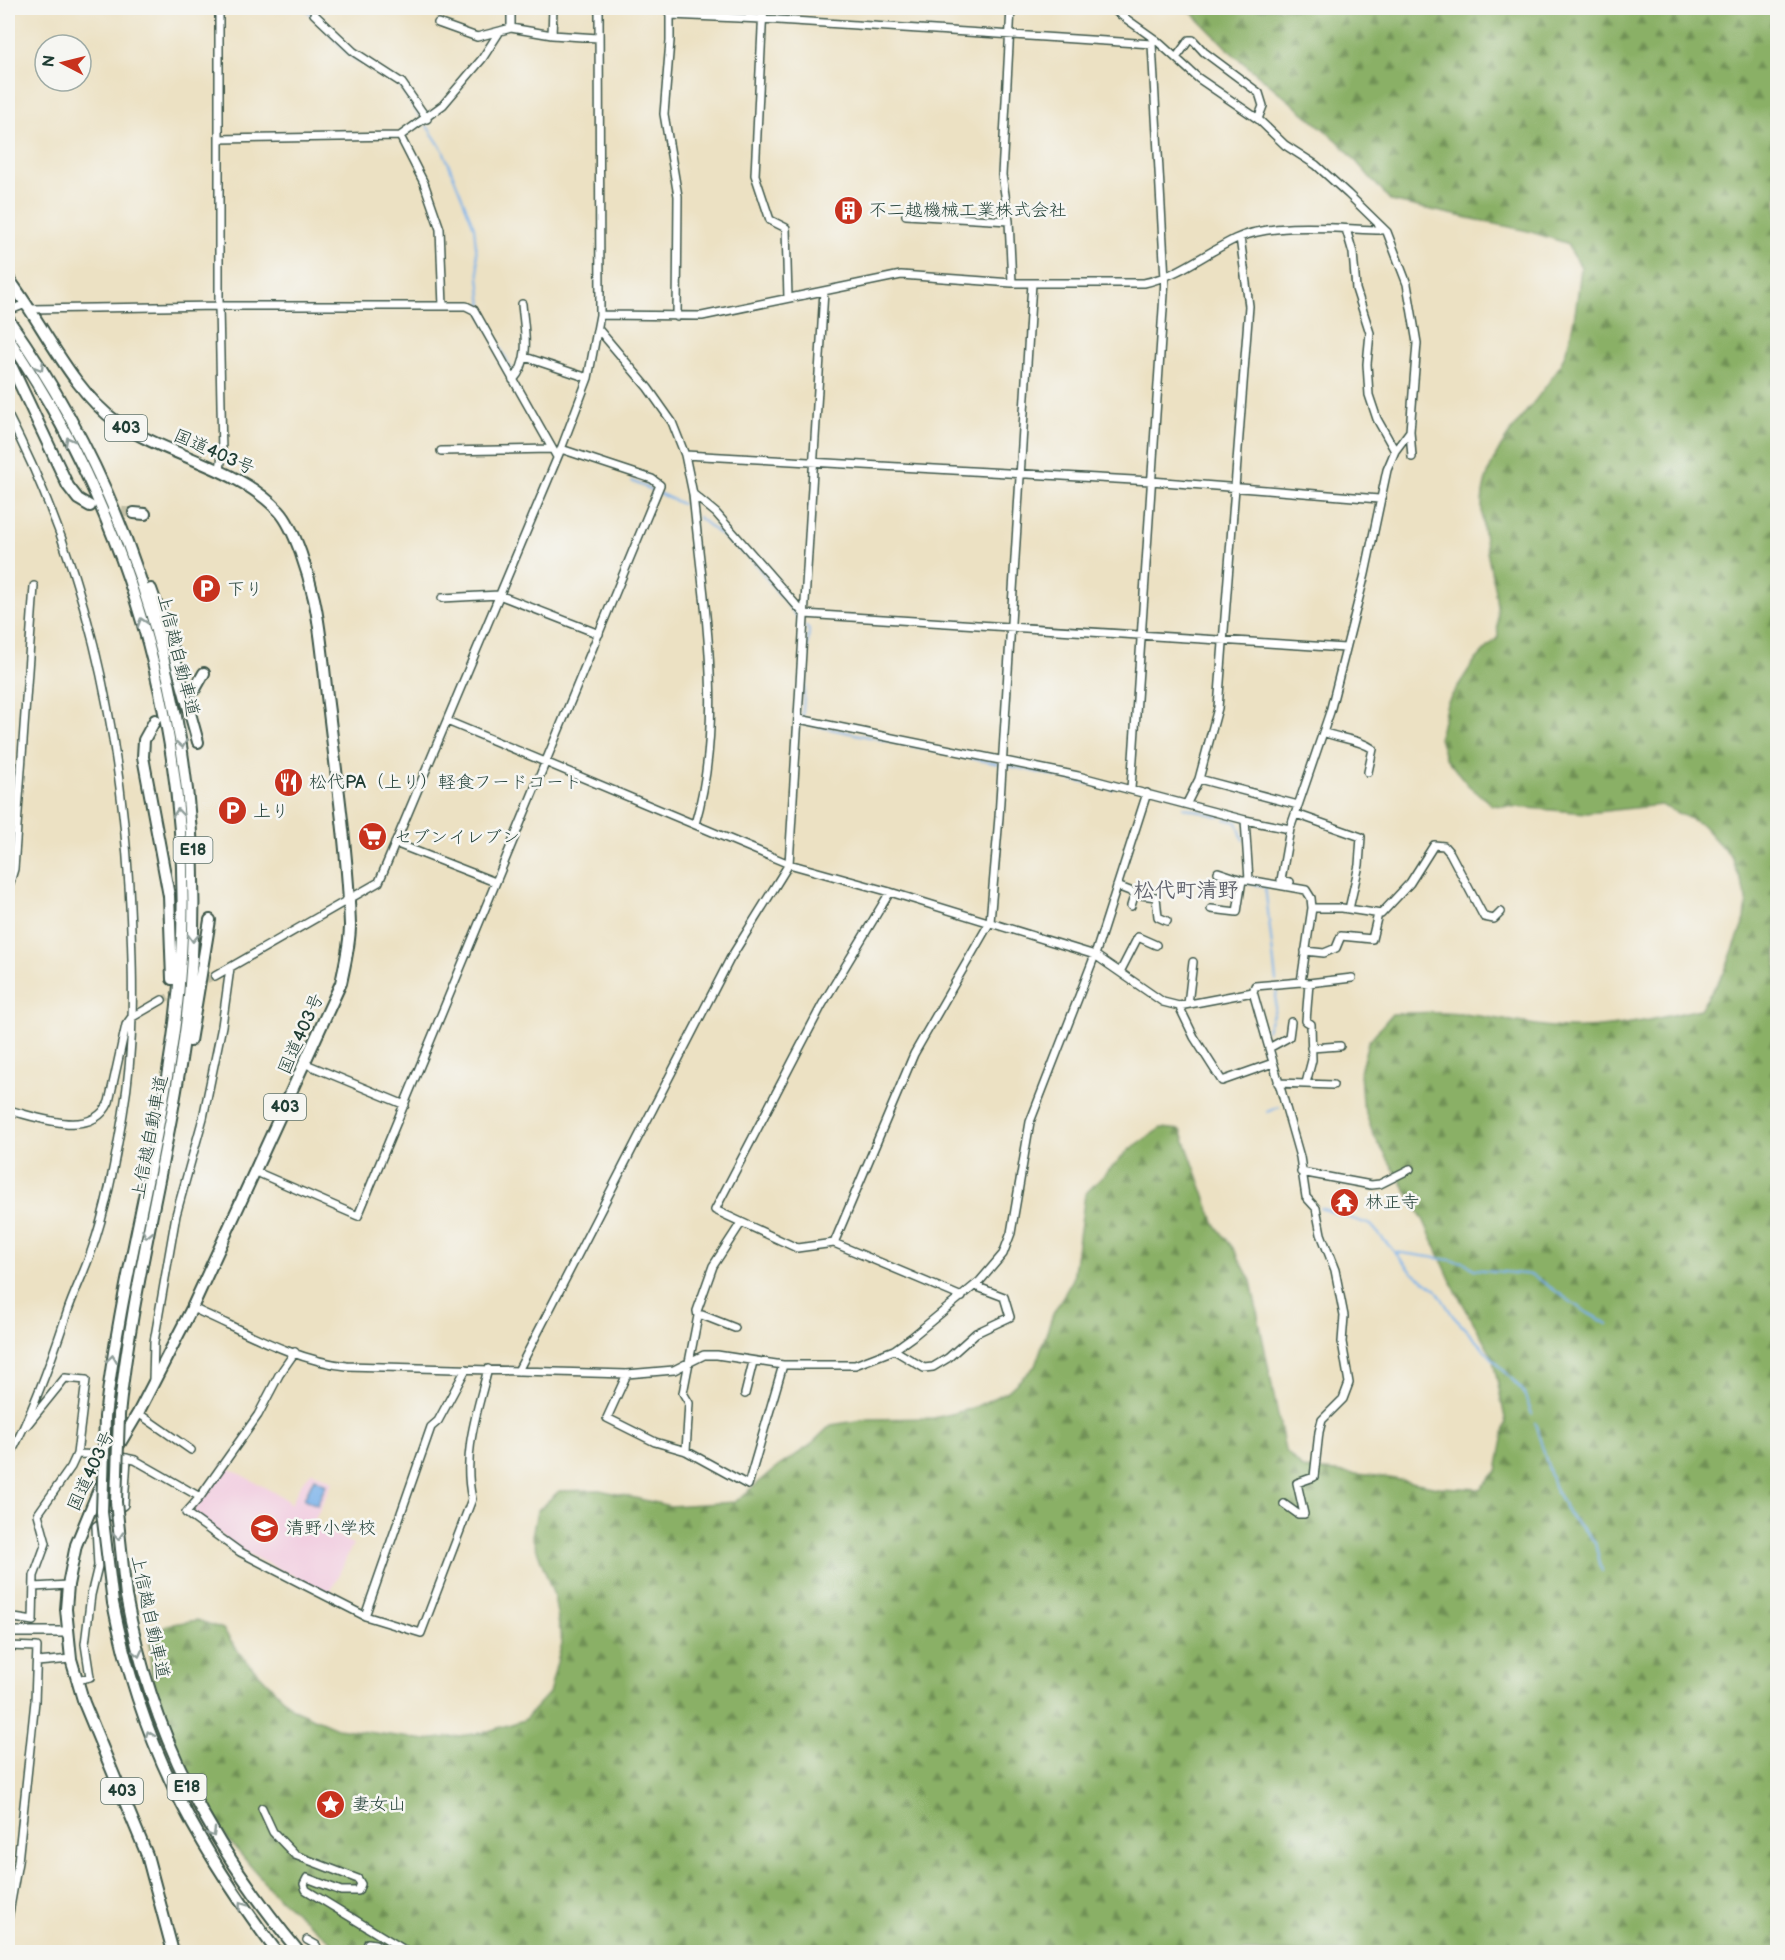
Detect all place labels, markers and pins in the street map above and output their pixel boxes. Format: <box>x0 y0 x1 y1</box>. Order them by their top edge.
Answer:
building icon: 不二越機械工業株式会社 <box>832 194 864 226</box>
place label: 不二越機械工業株式会社 <box>869 200 1067 221</box>
parking icon: 下り <box>190 573 222 605</box>
place label: 下り <box>227 579 263 600</box>
restaurant icon: 松代PA（上り）軽食フードコート <box>272 766 304 798</box>
place label: 松代PA（上り）軽食フードコート <box>309 772 582 793</box>
parking icon: 上り <box>216 795 248 827</box>
place label: 上り <box>253 801 289 822</box>
supermarket icon: セブンイレブン <box>357 821 389 853</box>
place label: セブンイレブン <box>394 827 520 848</box>
temple icon: 林正寺 <box>1328 1186 1360 1218</box>
place label: 林正寺 <box>1365 1192 1419 1213</box>
school or university icon: 清野小学校 <box>249 1512 281 1544</box>
place label: 清野小学校 <box>286 1518 376 1539</box>
place icon: 妻女山 <box>315 1788 347 1820</box>
place label: 妻女山 <box>352 1794 406 1815</box>

